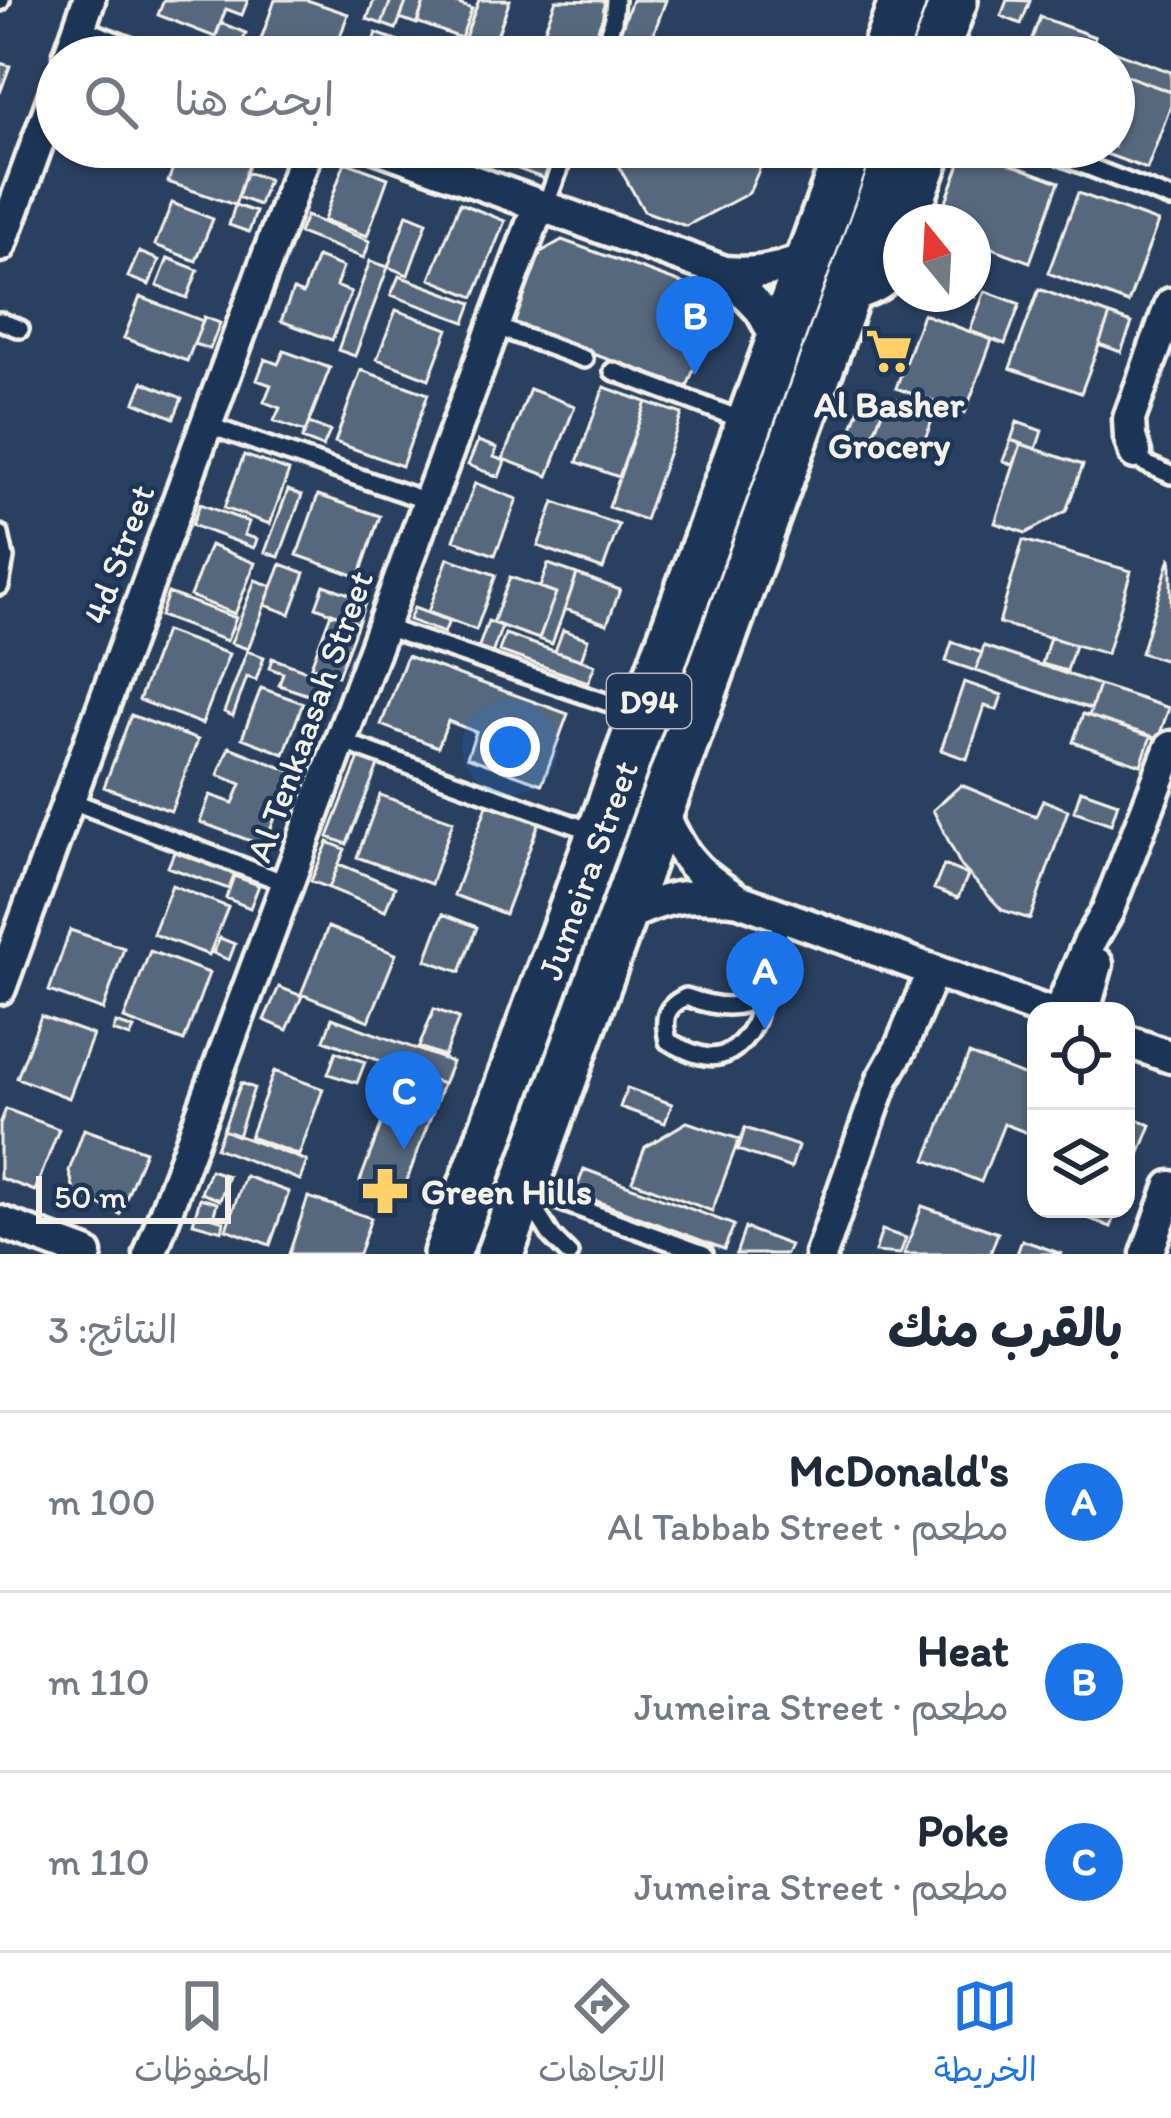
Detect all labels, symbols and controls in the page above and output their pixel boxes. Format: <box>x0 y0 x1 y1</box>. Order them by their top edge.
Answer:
search box <box>36 36 1135 168</box>
icon: search <box>78 69 144 135</box>
text: ابحث هنا <box>174 72 335 126</box>
north arrow <box>883 204 991 312</box>
pin: B <box>656 276 734 375</box>
supermarket icon: Al Basher Grocery <box>864 326 914 376</box>
place label: Al Basher Grocery <box>814 383 965 467</box>
street label: 4d Street <box>73 478 164 630</box>
street label: Al Tenkaasah Street <box>237 565 382 868</box>
road number: D94 <box>607 674 691 728</box>
your location <box>480 717 540 777</box>
street label: Jumeira Street <box>528 755 647 986</box>
pin: A <box>726 931 804 1030</box>
map controls <box>1027 1002 1135 1218</box>
button: locate <box>1027 1002 1135 1110</box>
pin: C <box>365 1051 443 1150</box>
button: layers <box>1027 1110 1135 1218</box>
pharmacy icon: Green Hills <box>360 1166 410 1216</box>
scale bar <box>36 1170 231 1223</box>
place label: Green Hills <box>421 1170 592 1213</box>
text: 50 m <box>54 1177 127 1216</box>
text: بالقرب منك <box>888 1298 1123 1359</box>
text: النتائج: 3 <box>48 1306 178 1353</box>
text: McDonald's <box>789 1443 1009 1497</box>
text: 100 m <box>48 1478 156 1525</box>
text: A <box>1072 1478 1096 1525</box>
text: مطعم · Al Tabbab Street <box>607 1503 1009 1550</box>
text: Heat <box>917 1623 1009 1677</box>
text: 110 m <box>48 1658 150 1705</box>
text: B <box>1071 1658 1097 1705</box>
text: مطعم · Jumeira Street <box>634 1683 1009 1730</box>
text: Poke <box>917 1803 1009 1857</box>
text: 110 m <box>48 1838 150 1885</box>
text: C <box>1071 1838 1097 1885</box>
text: مطعم · Jumeira Street <box>634 1863 1009 1910</box>
tab: المحفوظات <box>134 1973 270 2099</box>
tab: الاتجاهات <box>538 1973 666 2099</box>
tab: الخريطة <box>934 1973 1037 2099</box>

